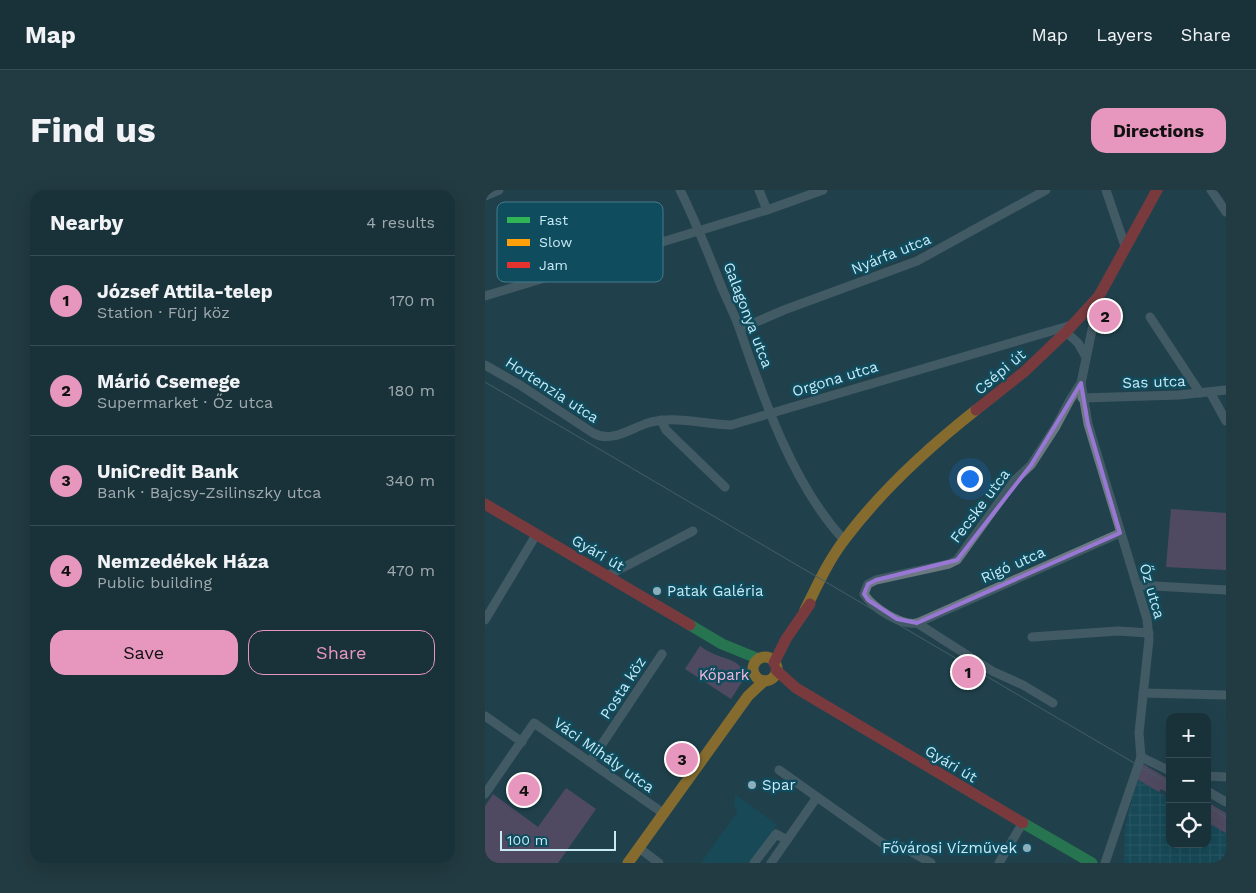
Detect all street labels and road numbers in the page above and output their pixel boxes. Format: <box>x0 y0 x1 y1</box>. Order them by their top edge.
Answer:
street label: Nyárfa utca <box>849 230 934 278</box>
street label: Galagonya utca <box>720 260 777 371</box>
street label: Csépi út <box>971 345 1030 398</box>
street label: Hortenzia utca <box>502 353 602 427</box>
street label: Orgona utca <box>790 357 881 401</box>
street label: Sas utca <box>1122 372 1187 392</box>
street label: Fecske utca <box>946 465 1014 546</box>
street label: Gyári út <box>569 531 628 576</box>
street label: Rigó utca <box>978 543 1048 587</box>
street label: Őz utca <box>1136 561 1170 621</box>
street label: Posta köz <box>596 653 650 723</box>
street label: Váci Mihály utca <box>550 714 658 797</box>
street label: Gyári út <box>922 741 981 787</box>

